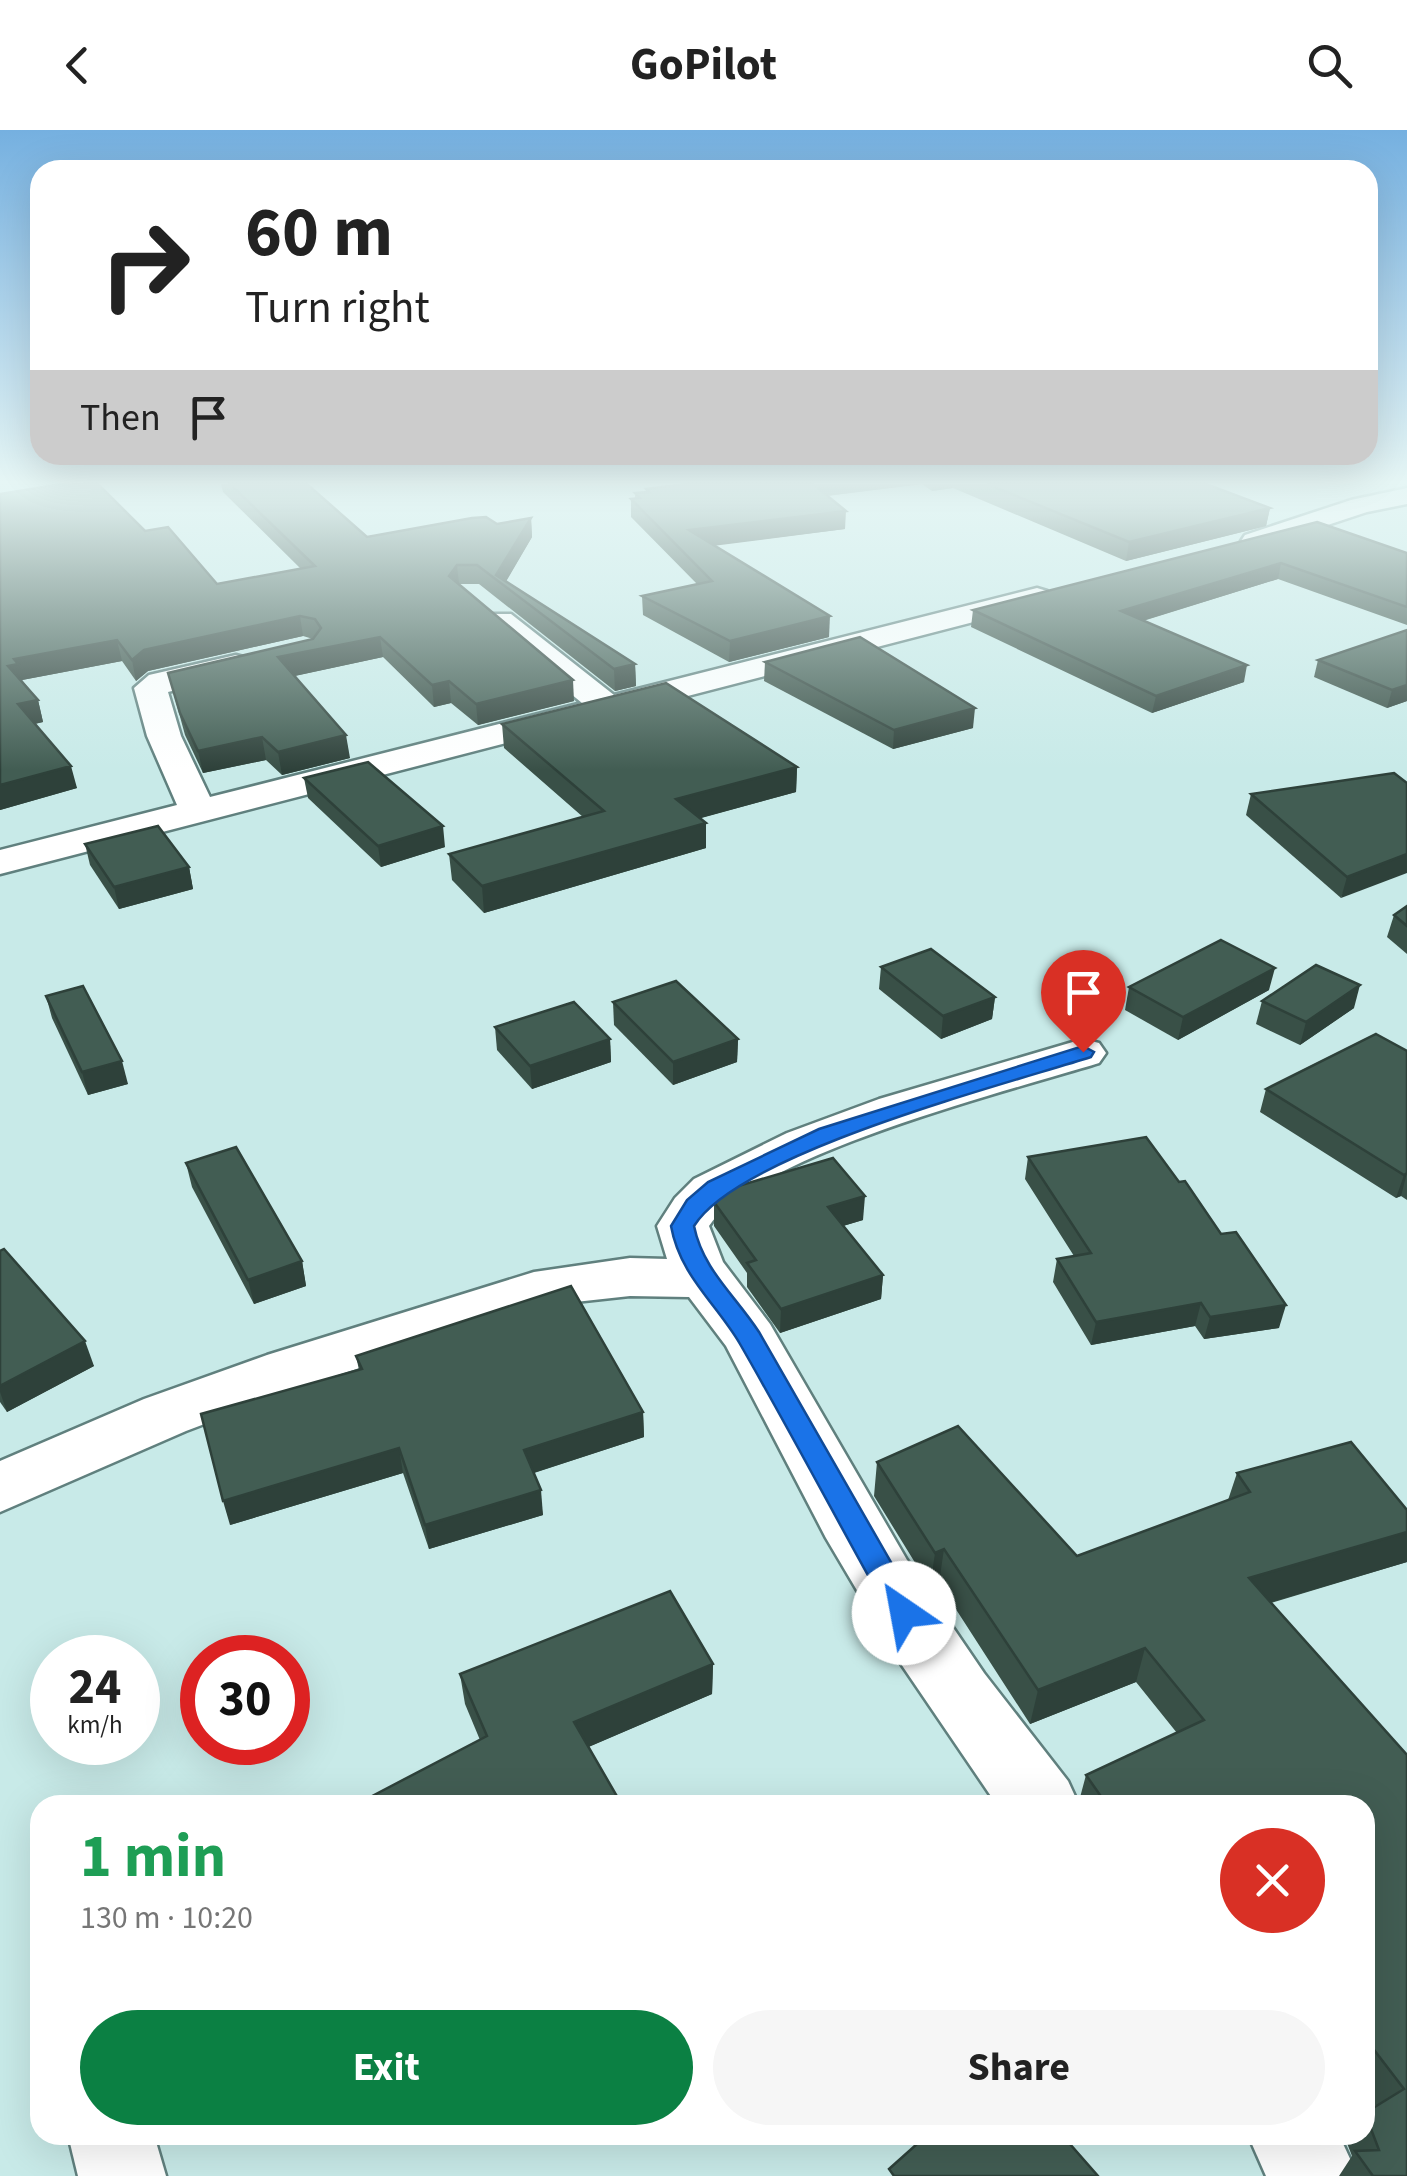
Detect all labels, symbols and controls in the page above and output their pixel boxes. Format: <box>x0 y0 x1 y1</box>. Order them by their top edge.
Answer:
text: GoPilot <box>630 33 777 97</box>
icon: back <box>50 38 105 93</box>
icon: search <box>1302 38 1357 93</box>
text: 60 m <box>245 183 393 283</box>
icon: right <box>80 200 210 330</box>
text: Turn right <box>245 276 430 340</box>
icon: arrive <box>181 390 236 445</box>
text: Then <box>80 391 161 445</box>
pin <box>1041 950 1126 1053</box>
icon: arrive <box>1056 965 1111 1020</box>
position arrow <box>852 1561 956 1665</box>
speed limit sign: 30 <box>180 1635 310 1765</box>
text: 24 <box>69 1652 121 1723</box>
text: km/h <box>67 1707 123 1743</box>
text: 1 min <box>80 1815 226 1900</box>
button: close <box>1220 1828 1325 1933</box>
text: 130 m · 10:20 <box>80 1895 253 1941</box>
button: Exit <box>80 2010 693 2125</box>
button: Share <box>713 2010 1325 2125</box>

